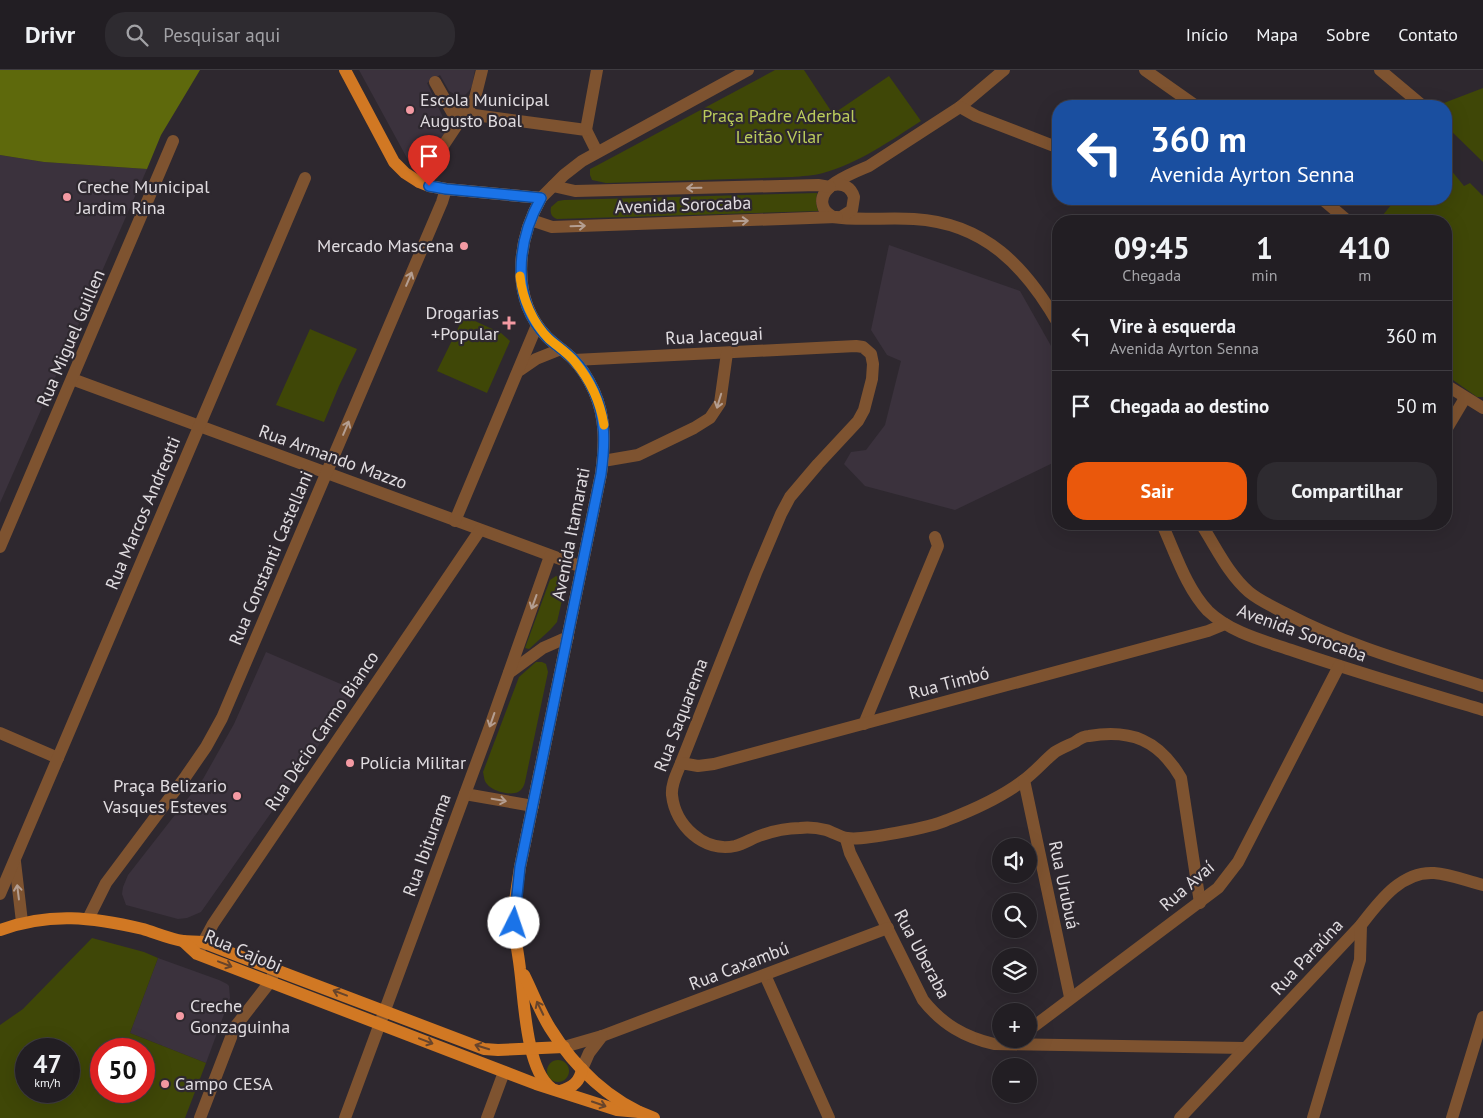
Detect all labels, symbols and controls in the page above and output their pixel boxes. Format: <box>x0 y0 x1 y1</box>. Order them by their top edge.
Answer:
search box <box>105 12 455 57</box>
text: Drivr <box>25 19 75 50</box>
icon: search <box>123 21 151 49</box>
text: Pesquisar aqui <box>163 23 280 47</box>
text: Início <box>1186 23 1228 46</box>
text: Mapa <box>1256 23 1298 46</box>
text: Sobre <box>1326 23 1370 46</box>
text: Contato <box>1398 23 1458 46</box>
place label: Escola Municipal Augusto Boal <box>420 88 550 132</box>
marker: Escola Municipal Augusto Boal <box>404 104 416 116</box>
park label: Praça Padre Aderbal Leitão Vilar <box>702 104 856 148</box>
text: 360 m <box>1150 116 1247 162</box>
icon: left <box>1067 120 1132 185</box>
pin <box>408 135 450 186</box>
icon: arrive <box>415 142 443 170</box>
text: Avenida Ayrton Senna <box>1150 160 1355 188</box>
place label: Creche Municipal Jardim Rina <box>76 175 210 219</box>
one-way arrow <box>686 183 702 193</box>
marker: Creche Municipal Jardim Rina <box>61 191 73 203</box>
street label: Avenida Sorocaba <box>614 191 751 218</box>
one-way arrow <box>733 216 749 225</box>
one-way arrow <box>570 221 586 230</box>
text: 09:45 <box>1114 228 1190 267</box>
text: 1 <box>1256 228 1273 267</box>
text: 410 <box>1339 228 1390 267</box>
place label: Mercado Mascena <box>317 234 454 257</box>
marker: Mercado Mascena <box>458 240 470 252</box>
text: Chegada <box>1122 265 1181 285</box>
text: min <box>1252 265 1278 285</box>
text: m <box>1358 265 1371 285</box>
street label: Rua Miguel Guillen <box>31 266 110 410</box>
one-way arrow <box>405 272 415 287</box>
place label: Drogarias +Popular <box>425 301 499 345</box>
text: Vire à esquerda <box>1110 314 1236 338</box>
marker: Drogarias +Popular <box>503 317 515 329</box>
street label: Rua Jaceguai <box>664 321 763 350</box>
icon: left <box>1067 322 1095 350</box>
text: 360 m <box>1385 324 1437 348</box>
text: Avenida Ayrton Senna <box>1110 338 1259 358</box>
one-way arrow <box>714 392 724 408</box>
icon: arrive <box>1067 392 1095 420</box>
text: Chegada ao destino <box>1110 394 1269 418</box>
text: 50 m <box>1396 394 1437 418</box>
street label: Rua Armando Mazzo <box>256 419 410 494</box>
one-way arrow <box>341 421 351 436</box>
street label: Rua Marcos Andreotti <box>100 433 185 593</box>
button: Sair <box>1067 462 1247 520</box>
button: Compartilhar <box>1257 462 1437 520</box>
street label: Avenida Itamarati <box>546 465 595 603</box>
street label: Rua Constanti Castellani <box>223 467 318 648</box>
one-way arrow <box>529 593 538 609</box>
street label: Avenida Sorocaba <box>1234 598 1370 667</box>
street label: Rua Décio Carmo Bianco <box>260 647 384 815</box>
street label: Rua Saquarema <box>648 655 713 775</box>
street label: Rua Timbó <box>906 661 992 704</box>
one-way arrow <box>487 712 496 728</box>
place label: Polícia Militar <box>360 751 466 774</box>
marker: Polícia Militar <box>344 757 356 769</box>
place label: Praça Belizario Vasques Esteves <box>102 774 227 818</box>
marker: Praça Belizario Vasques Esteves <box>231 790 243 802</box>
street label: Rua Ibiturama <box>397 790 456 900</box>
one-way arrow <box>491 795 507 805</box>
map controls <box>992 838 1037 1103</box>
button: sound <box>992 838 1037 883</box>
street label: Rua Urubuá <box>1044 839 1085 931</box>
street label: Rua Avaí <box>1154 855 1219 916</box>
one-way arrow <box>13 884 23 900</box>
button: search <box>992 893 1037 938</box>
position arrow <box>487 896 539 948</box>
street label: Rua Uberaba <box>889 905 956 1003</box>
street label: Rua Paraúna <box>1266 914 1348 1000</box>
street label: Rua Cajobi <box>201 924 285 977</box>
street label: Rua Caxambú <box>686 936 792 995</box>
button: layers <box>992 948 1037 993</box>
one-way arrow <box>217 961 232 970</box>
one-way arrow <box>332 988 348 997</box>
place label: Creche Gonzaguinha <box>190 994 290 1038</box>
one-way arrow <box>535 1001 544 1016</box>
button: + <box>992 1003 1037 1048</box>
marker: Creche Gonzaguinha <box>174 1010 186 1022</box>
one-way arrow <box>418 1037 433 1047</box>
speed limit sign: 50 <box>90 1038 155 1103</box>
one-way arrow <box>475 1042 491 1052</box>
text: 47 <box>33 1048 62 1080</box>
button: − <box>992 1058 1037 1103</box>
place label: Campo CESA <box>175 1072 273 1095</box>
text: km/h <box>34 1075 61 1090</box>
marker: Campo CESA <box>159 1078 171 1090</box>
one-way arrow <box>590 1100 606 1109</box>

